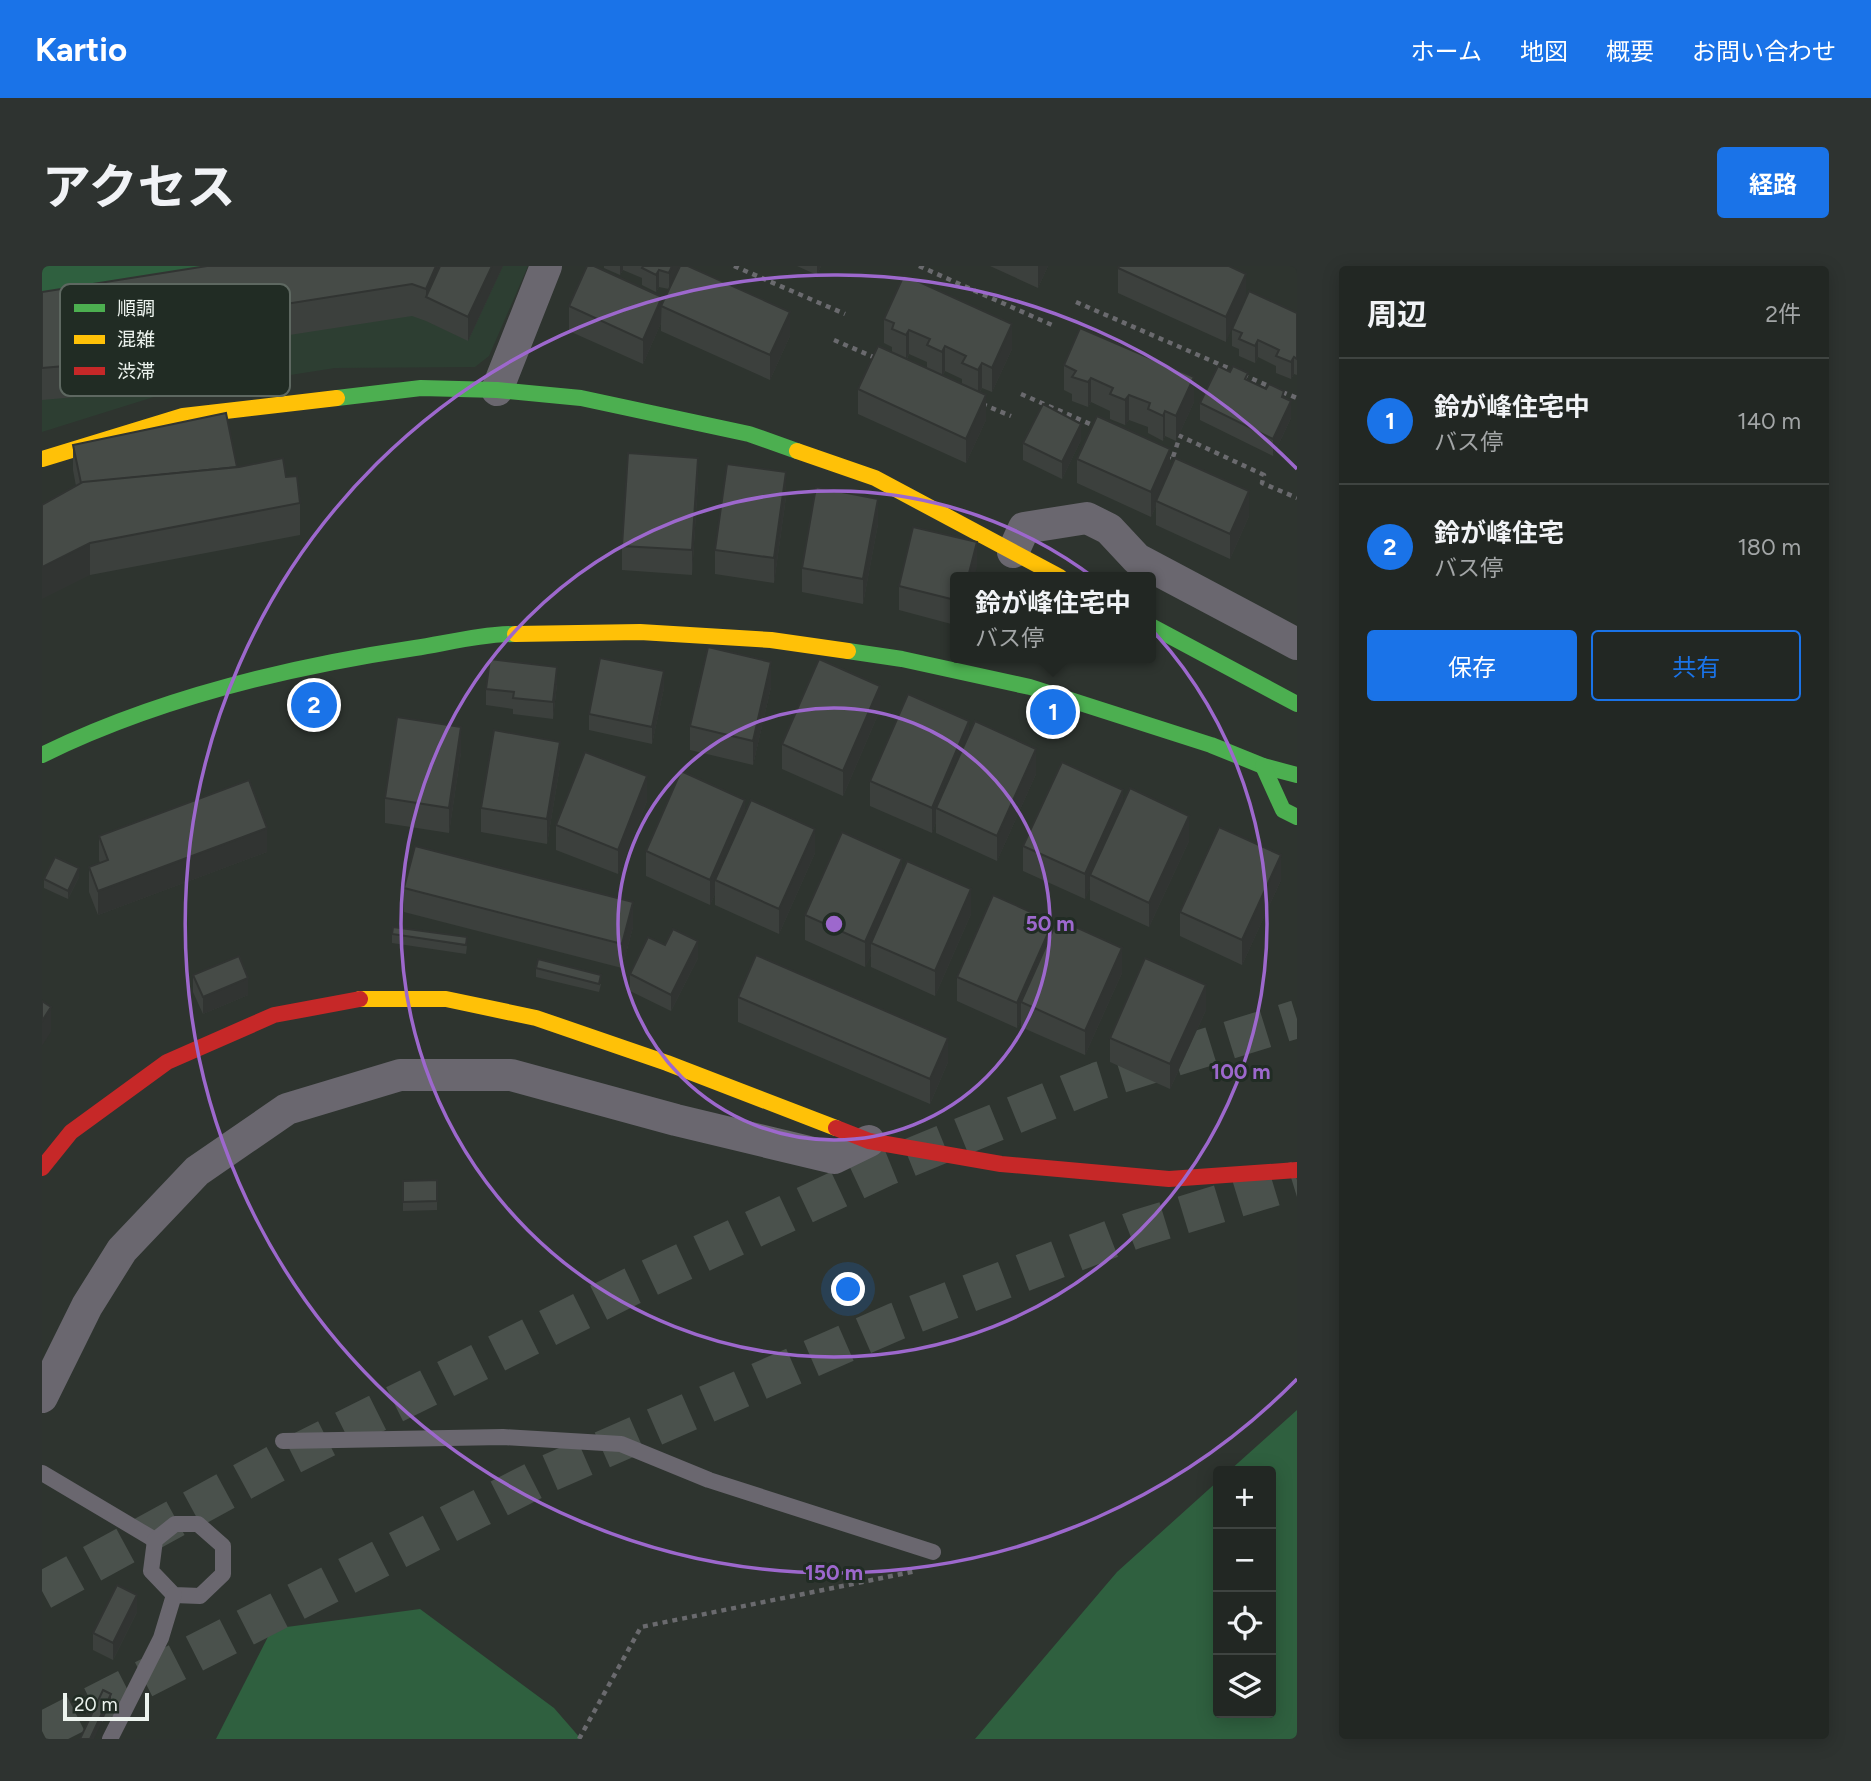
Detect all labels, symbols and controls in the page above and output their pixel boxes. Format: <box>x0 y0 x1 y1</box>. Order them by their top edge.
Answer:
text: Kartio <box>35 30 127 69</box>
text: ホーム <box>1411 37 1482 66</box>
text: 地図 <box>1520 37 1568 66</box>
text: 概要 <box>1606 37 1654 66</box>
text: お問い合わせ <box>1692 37 1836 66</box>
button: 経路 <box>1717 147 1829 218</box>
text: アクセス <box>42 157 236 216</box>
legend <box>60 284 290 396</box>
text: 周辺 <box>1367 296 1427 333</box>
text: 順調 <box>117 297 155 320</box>
text: 2件 <box>1765 300 1801 328</box>
text: 混雑 <box>117 328 155 351</box>
text: 渋滞 <box>117 360 155 383</box>
text: 鈴が峰住宅中 <box>1434 391 1590 423</box>
text: 1 <box>1385 407 1395 435</box>
text: 140 m <box>1737 407 1801 435</box>
text: バス停 <box>1434 428 1503 456</box>
text: 鈴が峰住宅 <box>1434 517 1564 549</box>
text: 2 <box>1383 533 1397 561</box>
text: 180 m <box>1737 533 1801 561</box>
text: バス停 <box>1434 554 1503 582</box>
popup <box>950 572 1156 663</box>
text: 鈴が峰住宅中 <box>975 587 1131 619</box>
text: バス停 <box>975 624 1044 652</box>
button: 保存 <box>1367 630 1577 701</box>
button: 共有 <box>1591 630 1801 701</box>
pin: 2 <box>291 679 337 731</box>
pin: 1 <box>1030 686 1076 738</box>
text: 50 m <box>1025 911 1075 936</box>
centre of rings <box>822 912 846 936</box>
text: 100 m <box>1211 1059 1271 1084</box>
your location <box>831 1272 865 1306</box>
map controls <box>1213 1466 1276 1718</box>
button: + <box>1213 1466 1276 1529</box>
button: − <box>1213 1529 1276 1592</box>
text: 150 m <box>805 1560 863 1585</box>
button: locate <box>1213 1592 1276 1655</box>
button: layers <box>1213 1655 1276 1718</box>
scale bar <box>63 1690 149 1722</box>
text: 20 m <box>74 1693 118 1716</box>

